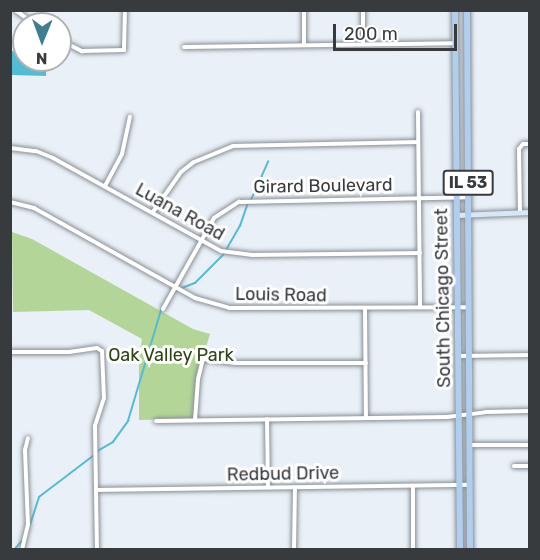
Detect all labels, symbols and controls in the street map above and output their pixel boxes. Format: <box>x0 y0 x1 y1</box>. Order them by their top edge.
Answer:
north arrow <box>12 12 72 72</box>
scale bar <box>336 12 460 50</box>
text: 200 m <box>344 23 398 45</box>
text: N <box>36 49 48 68</box>
road number: IL 53 <box>441 170 495 196</box>
street label: Girard Boulevard <box>253 174 393 198</box>
street label: Luana Road <box>132 179 228 245</box>
street label: South Chicago Street <box>431 208 455 388</box>
street label: Louis Road <box>235 283 327 307</box>
park label: Oak Valley Park <box>108 344 234 366</box>
street label: Redbud Drive <box>227 462 339 486</box>

